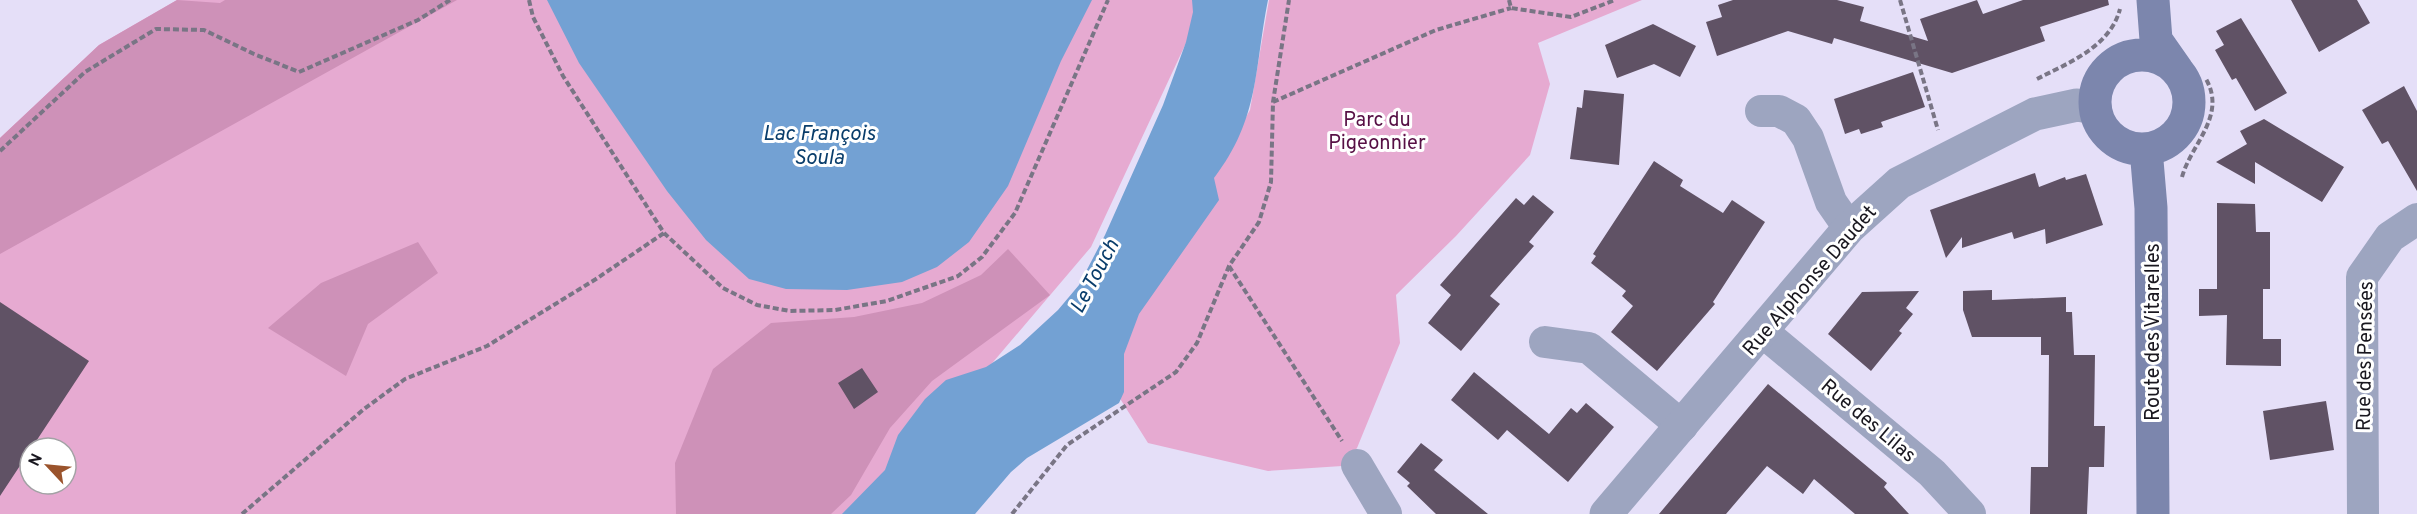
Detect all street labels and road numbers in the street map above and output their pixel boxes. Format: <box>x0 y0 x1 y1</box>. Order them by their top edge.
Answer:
street label: Rue Alphonse Daudet <box>1738 200 1883 362</box>
street label: Route des Vitarelles <box>2141 243 2167 421</box>
street label: Rue des Pensées <box>2352 281 2380 431</box>
street label: Rue des Lilas <box>1815 374 1921 469</box>

